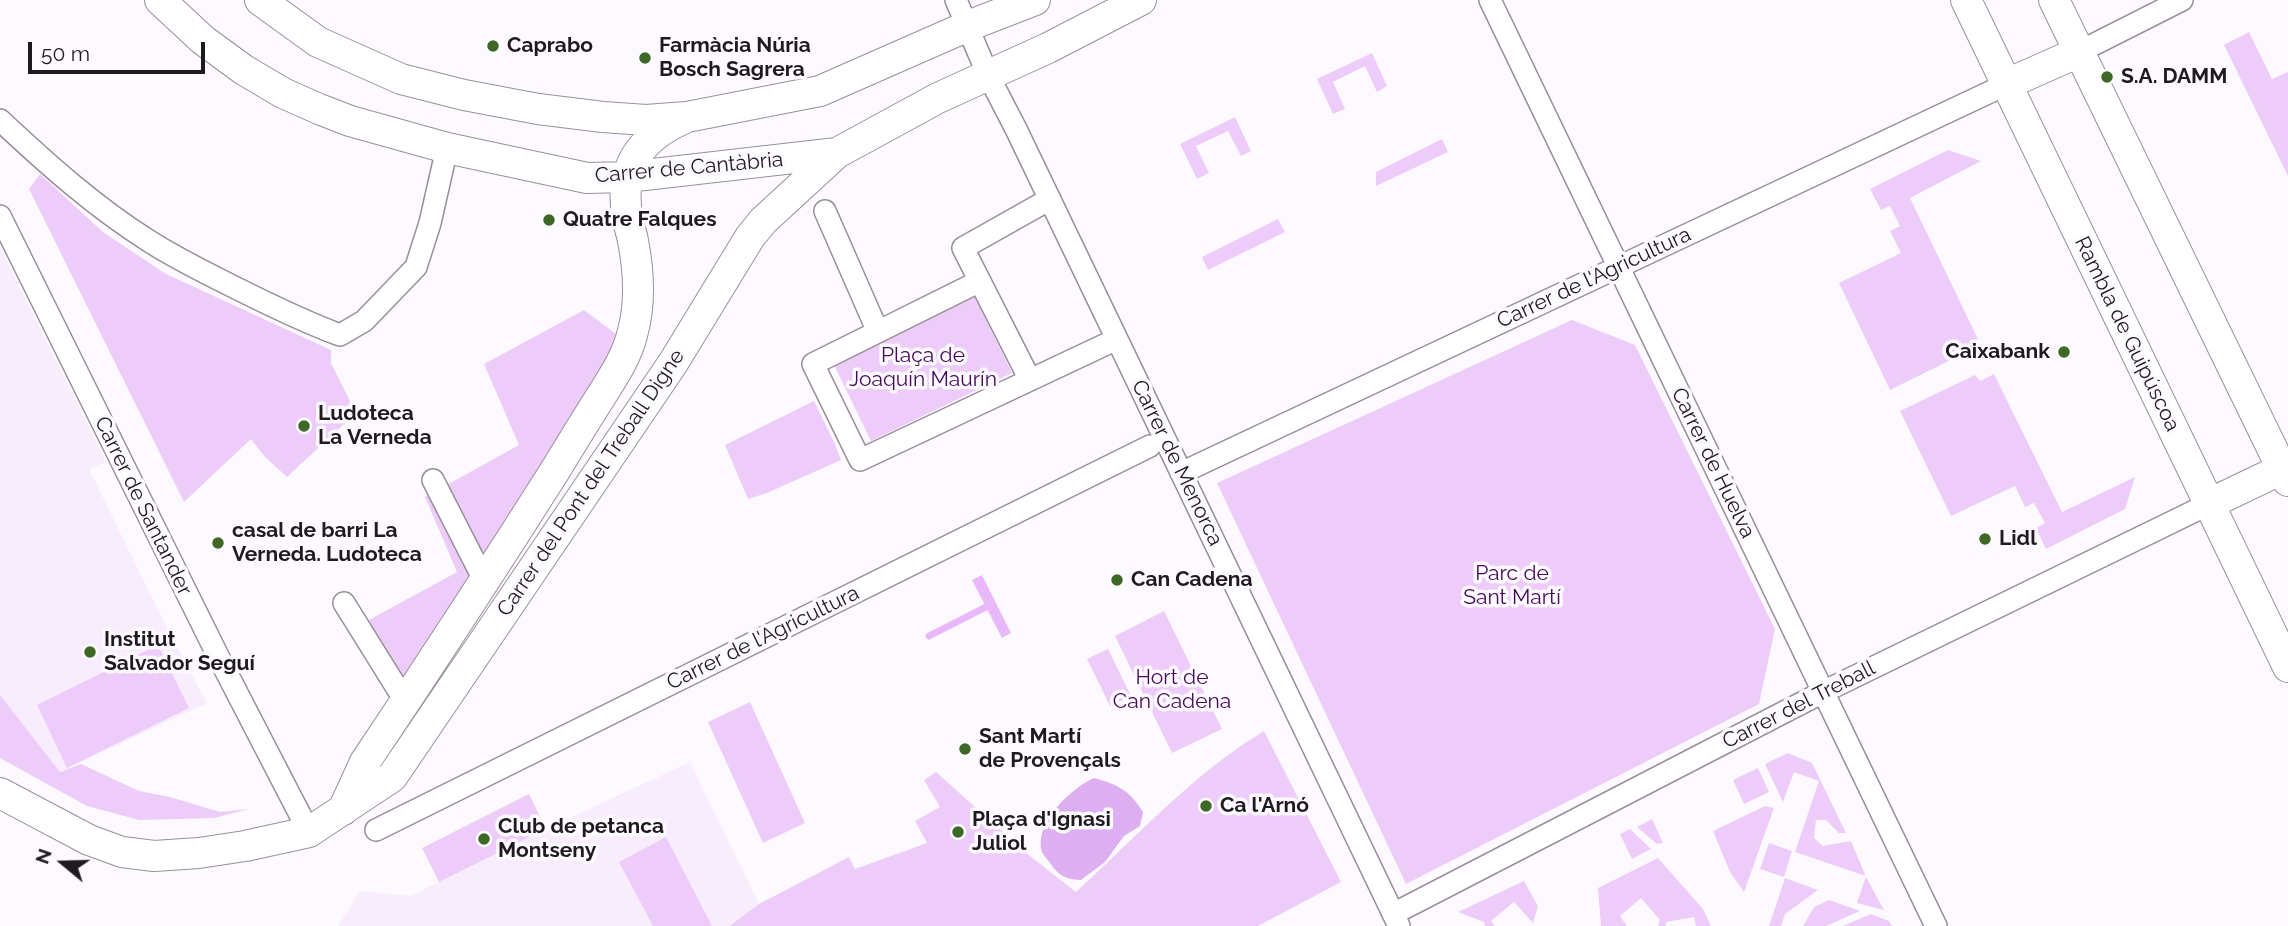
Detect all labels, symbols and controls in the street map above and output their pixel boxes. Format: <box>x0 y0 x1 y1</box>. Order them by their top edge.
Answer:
scale bar <box>32 28 208 72</box>
place label: Caprabo <box>507 33 593 59</box>
place label: Farmàcia Núria Bosch Sagrera <box>659 33 811 83</box>
marker: Caprabo <box>485 38 501 54</box>
text: 50 m <box>41 41 90 66</box>
marker: Farmàcia Núria Bosch Sagrera <box>637 50 653 66</box>
place label: S.A. DAMM <box>2121 64 2227 90</box>
marker: S.A. DAMM <box>2099 69 2115 85</box>
street label: Carrer de Cantàbria <box>594 147 784 189</box>
place label: Quatre Falques <box>563 207 717 233</box>
marker: Quatre Falques <box>541 212 557 228</box>
street label: Carrer de l'Agricultura <box>1493 222 1695 334</box>
street label: Rambla de Guipúscoa <box>2069 233 2185 435</box>
place label: Caixabank <box>1945 339 2050 365</box>
park label: Plaça de Joaquín Maurín <box>849 343 997 393</box>
marker: Caixabank <box>2056 344 2072 360</box>
street label: Carrer del Pont del Treball Digne <box>492 345 690 621</box>
street label: Carrer de Menorca <box>1126 376 1228 550</box>
street label: Carrer de Huelva <box>1666 384 1760 542</box>
place label: Ludoteca La Verneda <box>318 401 432 451</box>
street label: Carrer de Santander <box>89 412 197 600</box>
marker: Ludoteca La Verneda <box>296 418 312 434</box>
place label: casal de barri La Verneda. Ludoteca <box>232 518 422 568</box>
place label: Lidl <box>1999 526 2037 552</box>
marker: Lidl <box>1977 531 1993 547</box>
marker: casal de barri La Verneda. Ludoteca <box>210 535 226 551</box>
park label: Parc de Sant Martí <box>1463 561 1561 611</box>
place label: Can Cadena <box>1131 567 1253 593</box>
marker: Can Cadena <box>1109 572 1125 588</box>
street label: Carrer de l'Agricultura <box>663 580 863 696</box>
place label: Institut Salvador Seguí <box>104 627 255 677</box>
marker: Institut Salvador Seguí <box>82 644 98 660</box>
street label: Carrer del Treball <box>1718 656 1880 754</box>
park label: Hort de Can Cadena <box>1113 665 1231 715</box>
place label: Sant Martí de Provençals <box>979 724 1121 774</box>
marker: Sant Martí de Provençals <box>957 741 973 757</box>
place label: Ca l'Arnó <box>1220 793 1309 819</box>
marker: Ca l'Arnó <box>1198 798 1214 814</box>
place label: Plaça d'Ignasi Juliol <box>972 807 1111 857</box>
place label: Club de petanca Montseny <box>498 814 664 864</box>
marker: Plaça d'Ignasi Juliol <box>950 824 966 840</box>
north arrow <box>28 828 98 898</box>
marker: Club de petanca Montseny <box>476 831 492 847</box>
text: N <box>30 846 56 867</box>

